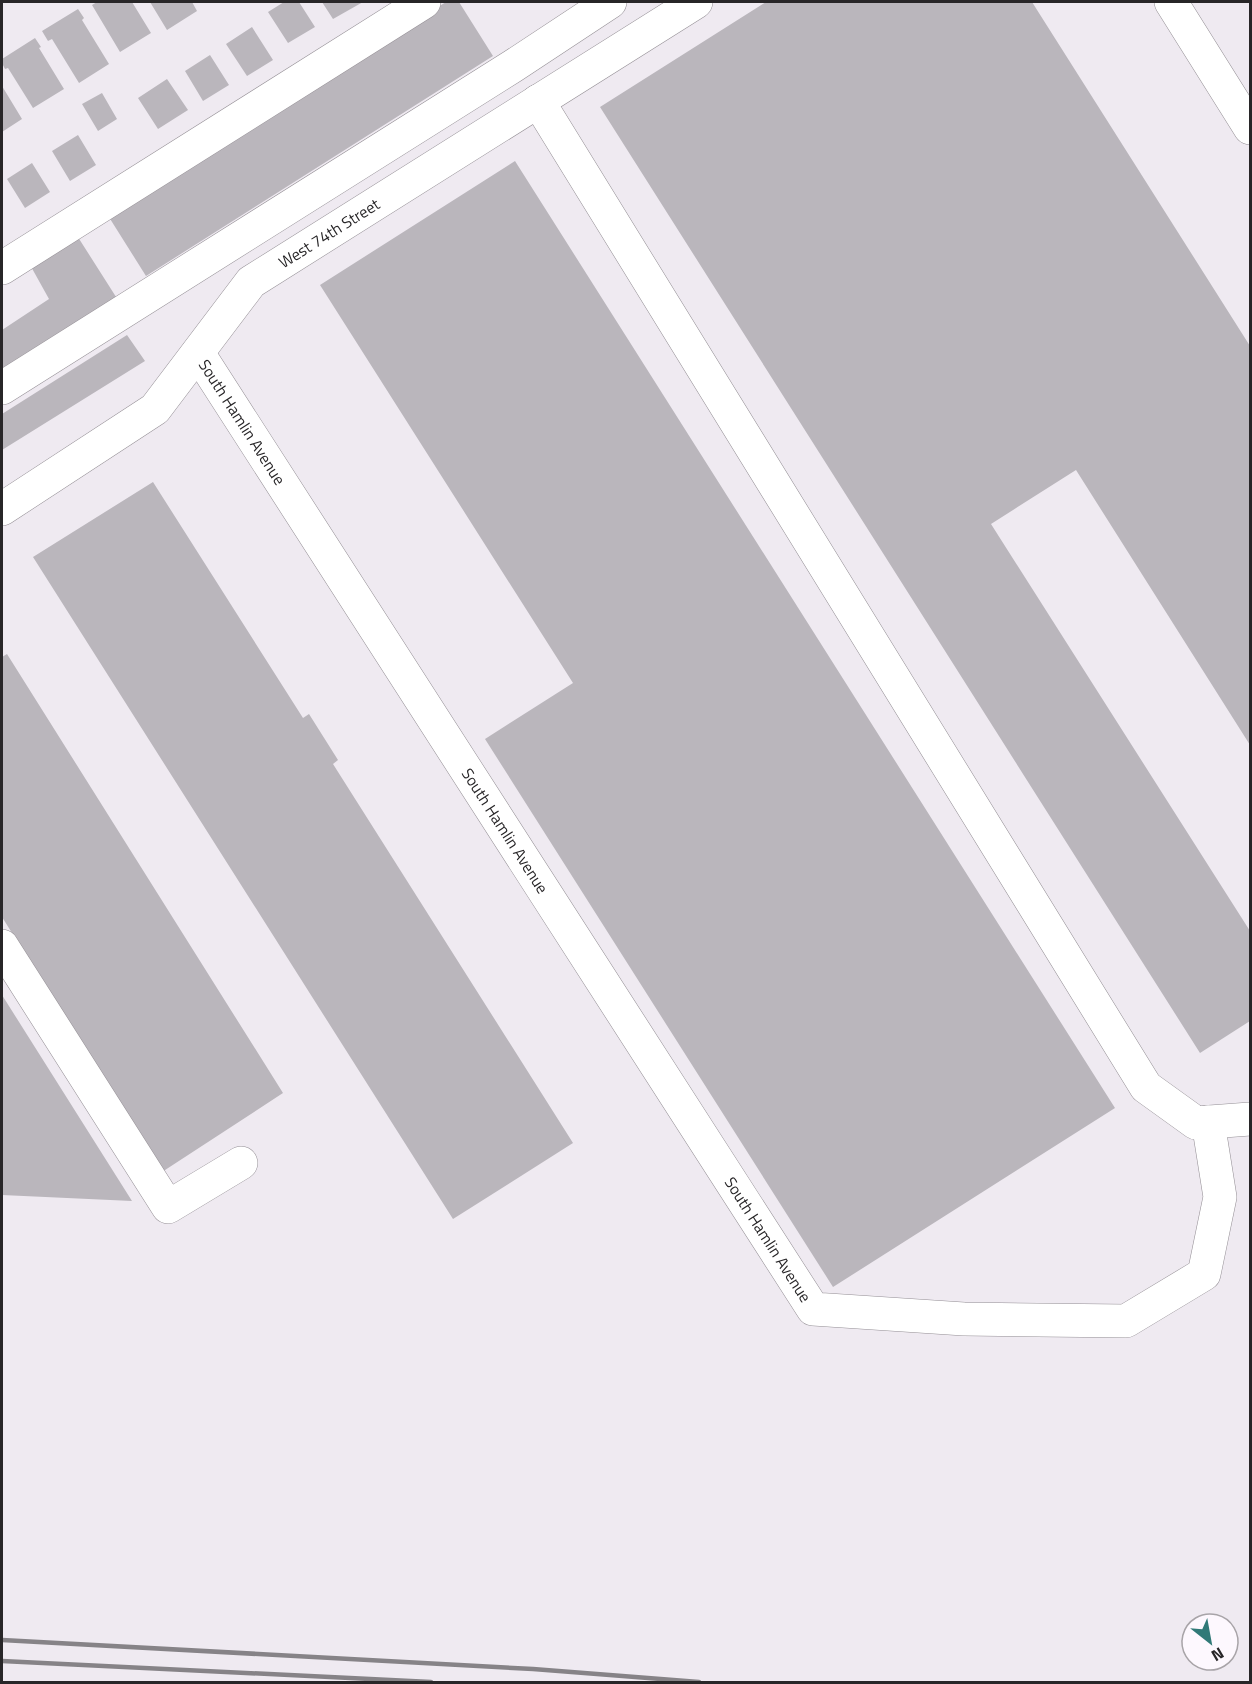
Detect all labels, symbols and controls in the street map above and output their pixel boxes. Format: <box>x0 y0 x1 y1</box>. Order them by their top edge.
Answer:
street label: West 74th Street <box>274 192 384 274</box>
street label: South Hamlin Avenue <box>193 354 292 489</box>
street label: South Hamlin Avenue <box>456 763 555 898</box>
street label: South Hamlin Avenue <box>719 1172 818 1307</box>
north arrow <box>1180 1612 1240 1672</box>
text: N <box>1207 1642 1229 1668</box>

